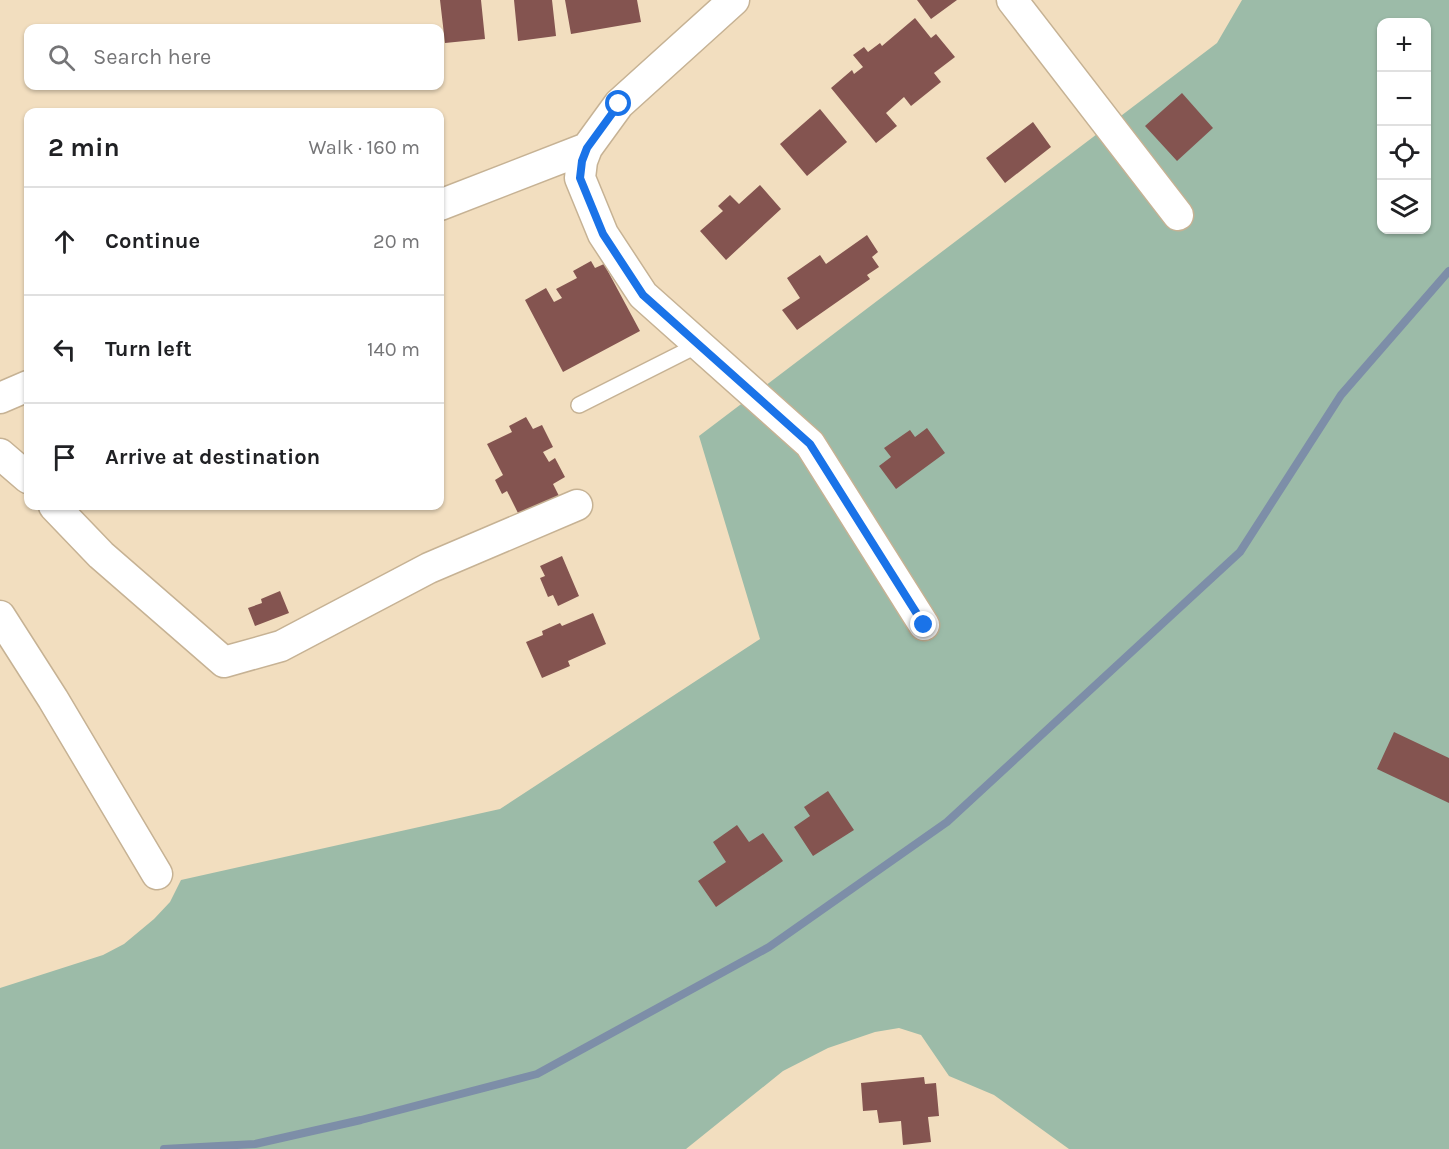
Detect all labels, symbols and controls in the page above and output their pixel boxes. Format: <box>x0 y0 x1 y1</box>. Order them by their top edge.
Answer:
map controls <box>1377 18 1431 234</box>
button: + <box>1377 18 1431 72</box>
search box <box>24 24 444 90</box>
icon: search <box>45 41 78 74</box>
text: Search here <box>93 44 211 70</box>
button: − <box>1377 72 1431 126</box>
route start <box>605 90 631 116</box>
button: locate <box>1377 126 1431 180</box>
text: 2 min <box>48 132 120 163</box>
text: Walk · 160 m <box>308 136 420 159</box>
button: layers <box>1377 180 1431 234</box>
icon: ahead <box>48 225 81 258</box>
text: Continue <box>105 228 200 254</box>
text: 20 m <box>373 230 420 253</box>
icon: left <box>48 333 81 366</box>
text: Turn left <box>105 336 192 362</box>
text: 140 m <box>367 338 420 361</box>
icon: arrive <box>48 441 81 474</box>
text: Arrive at destination <box>105 444 320 470</box>
route end <box>910 611 936 637</box>

